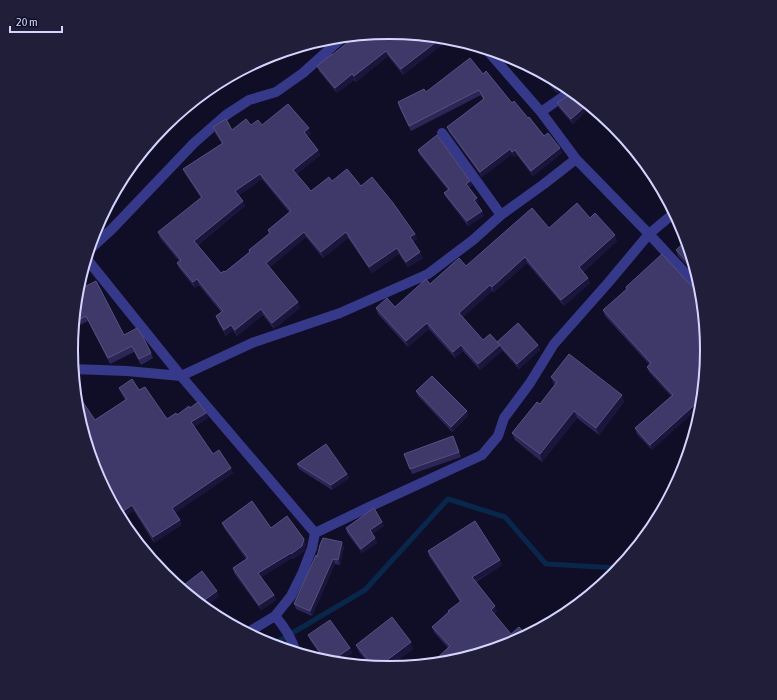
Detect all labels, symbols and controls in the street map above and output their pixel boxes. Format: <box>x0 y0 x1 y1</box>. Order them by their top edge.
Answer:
scale bar <box>10 8 62 34</box>
text: 20 m <box>16 15 38 29</box>

